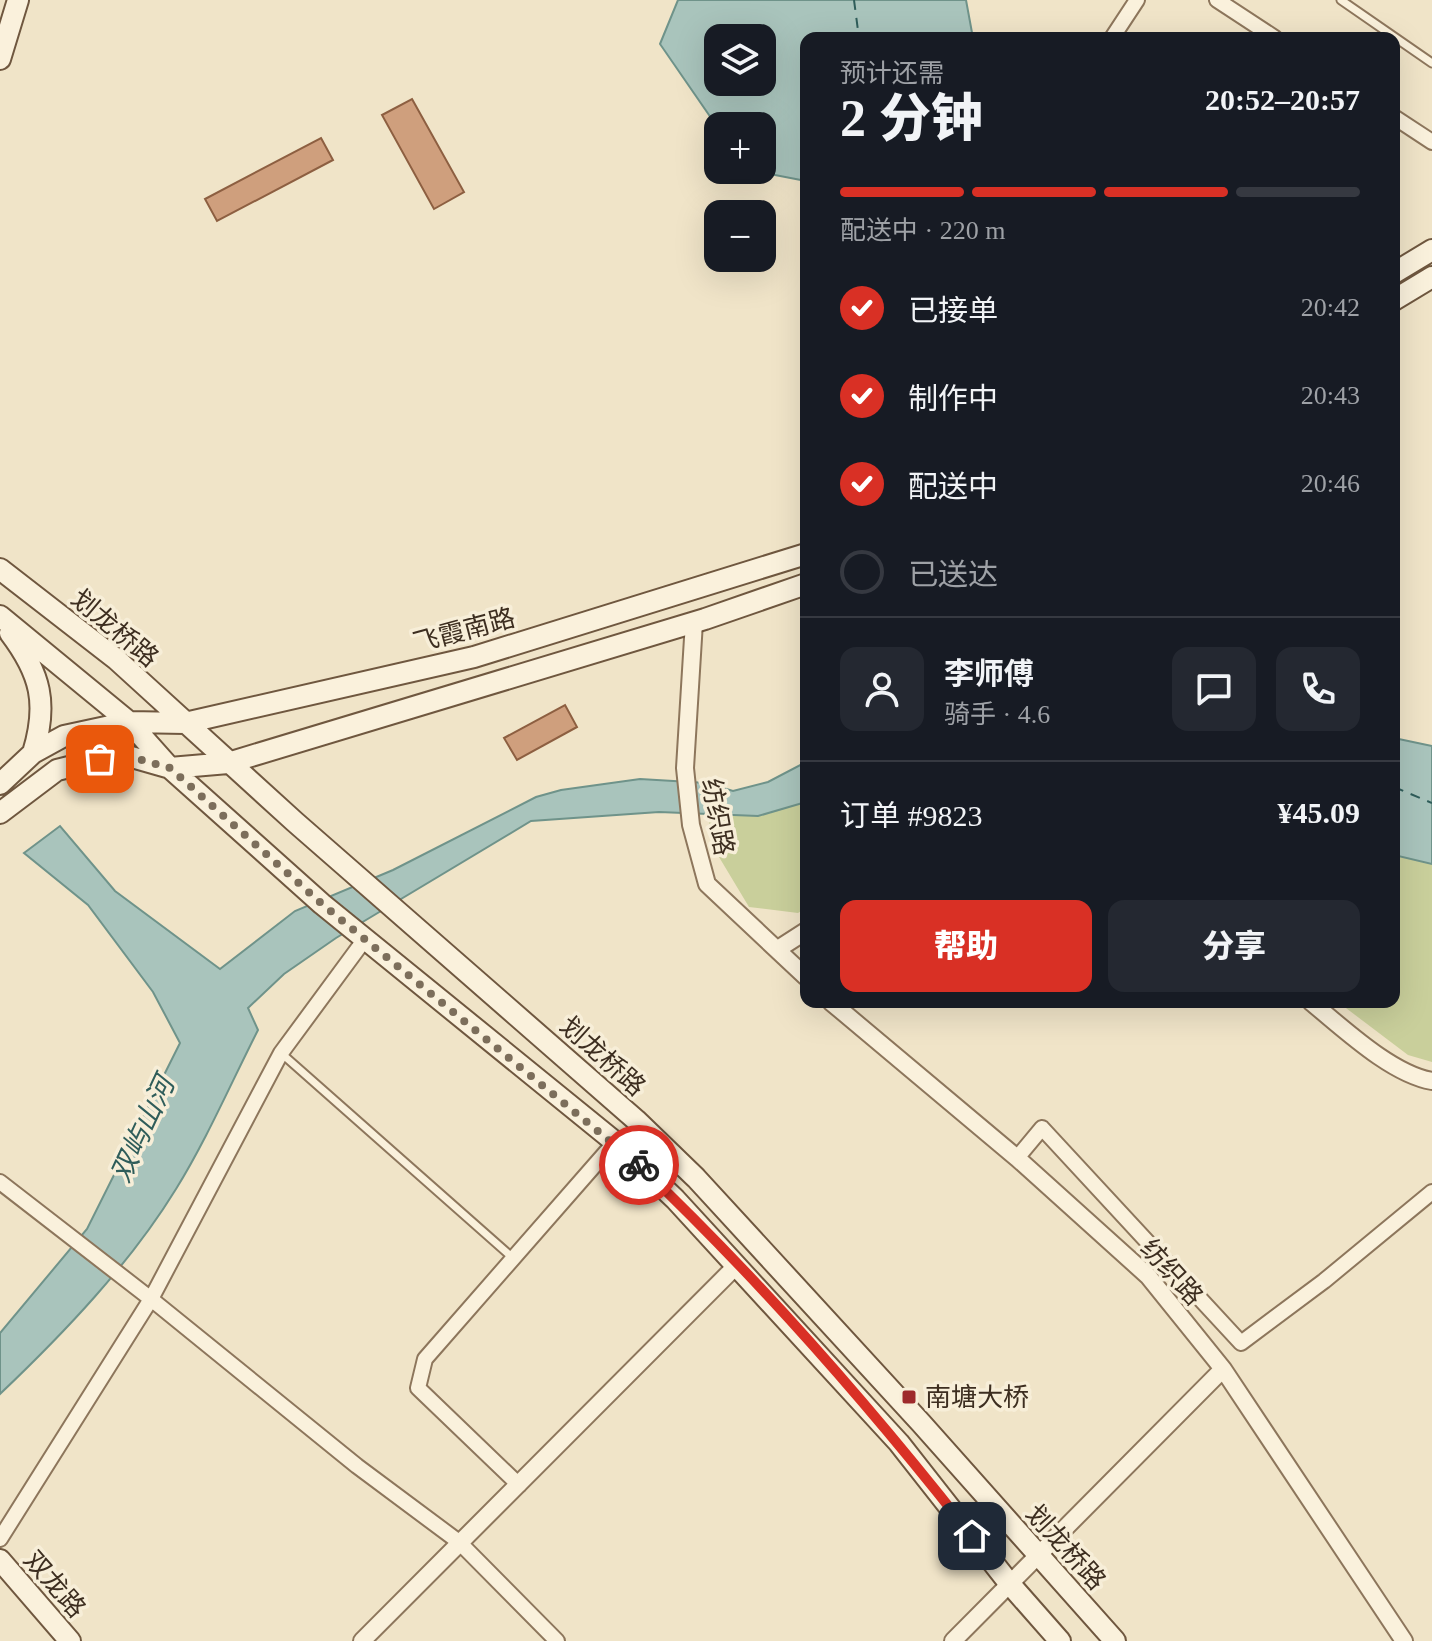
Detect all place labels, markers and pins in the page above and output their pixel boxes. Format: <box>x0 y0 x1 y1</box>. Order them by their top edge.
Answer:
pin <box>66 725 134 793</box>
place label: 南塘大桥 <box>925 1383 1029 1412</box>
marker: 南塘大桥 <box>900 1388 918 1406</box>
pin <box>938 1502 1006 1570</box>

